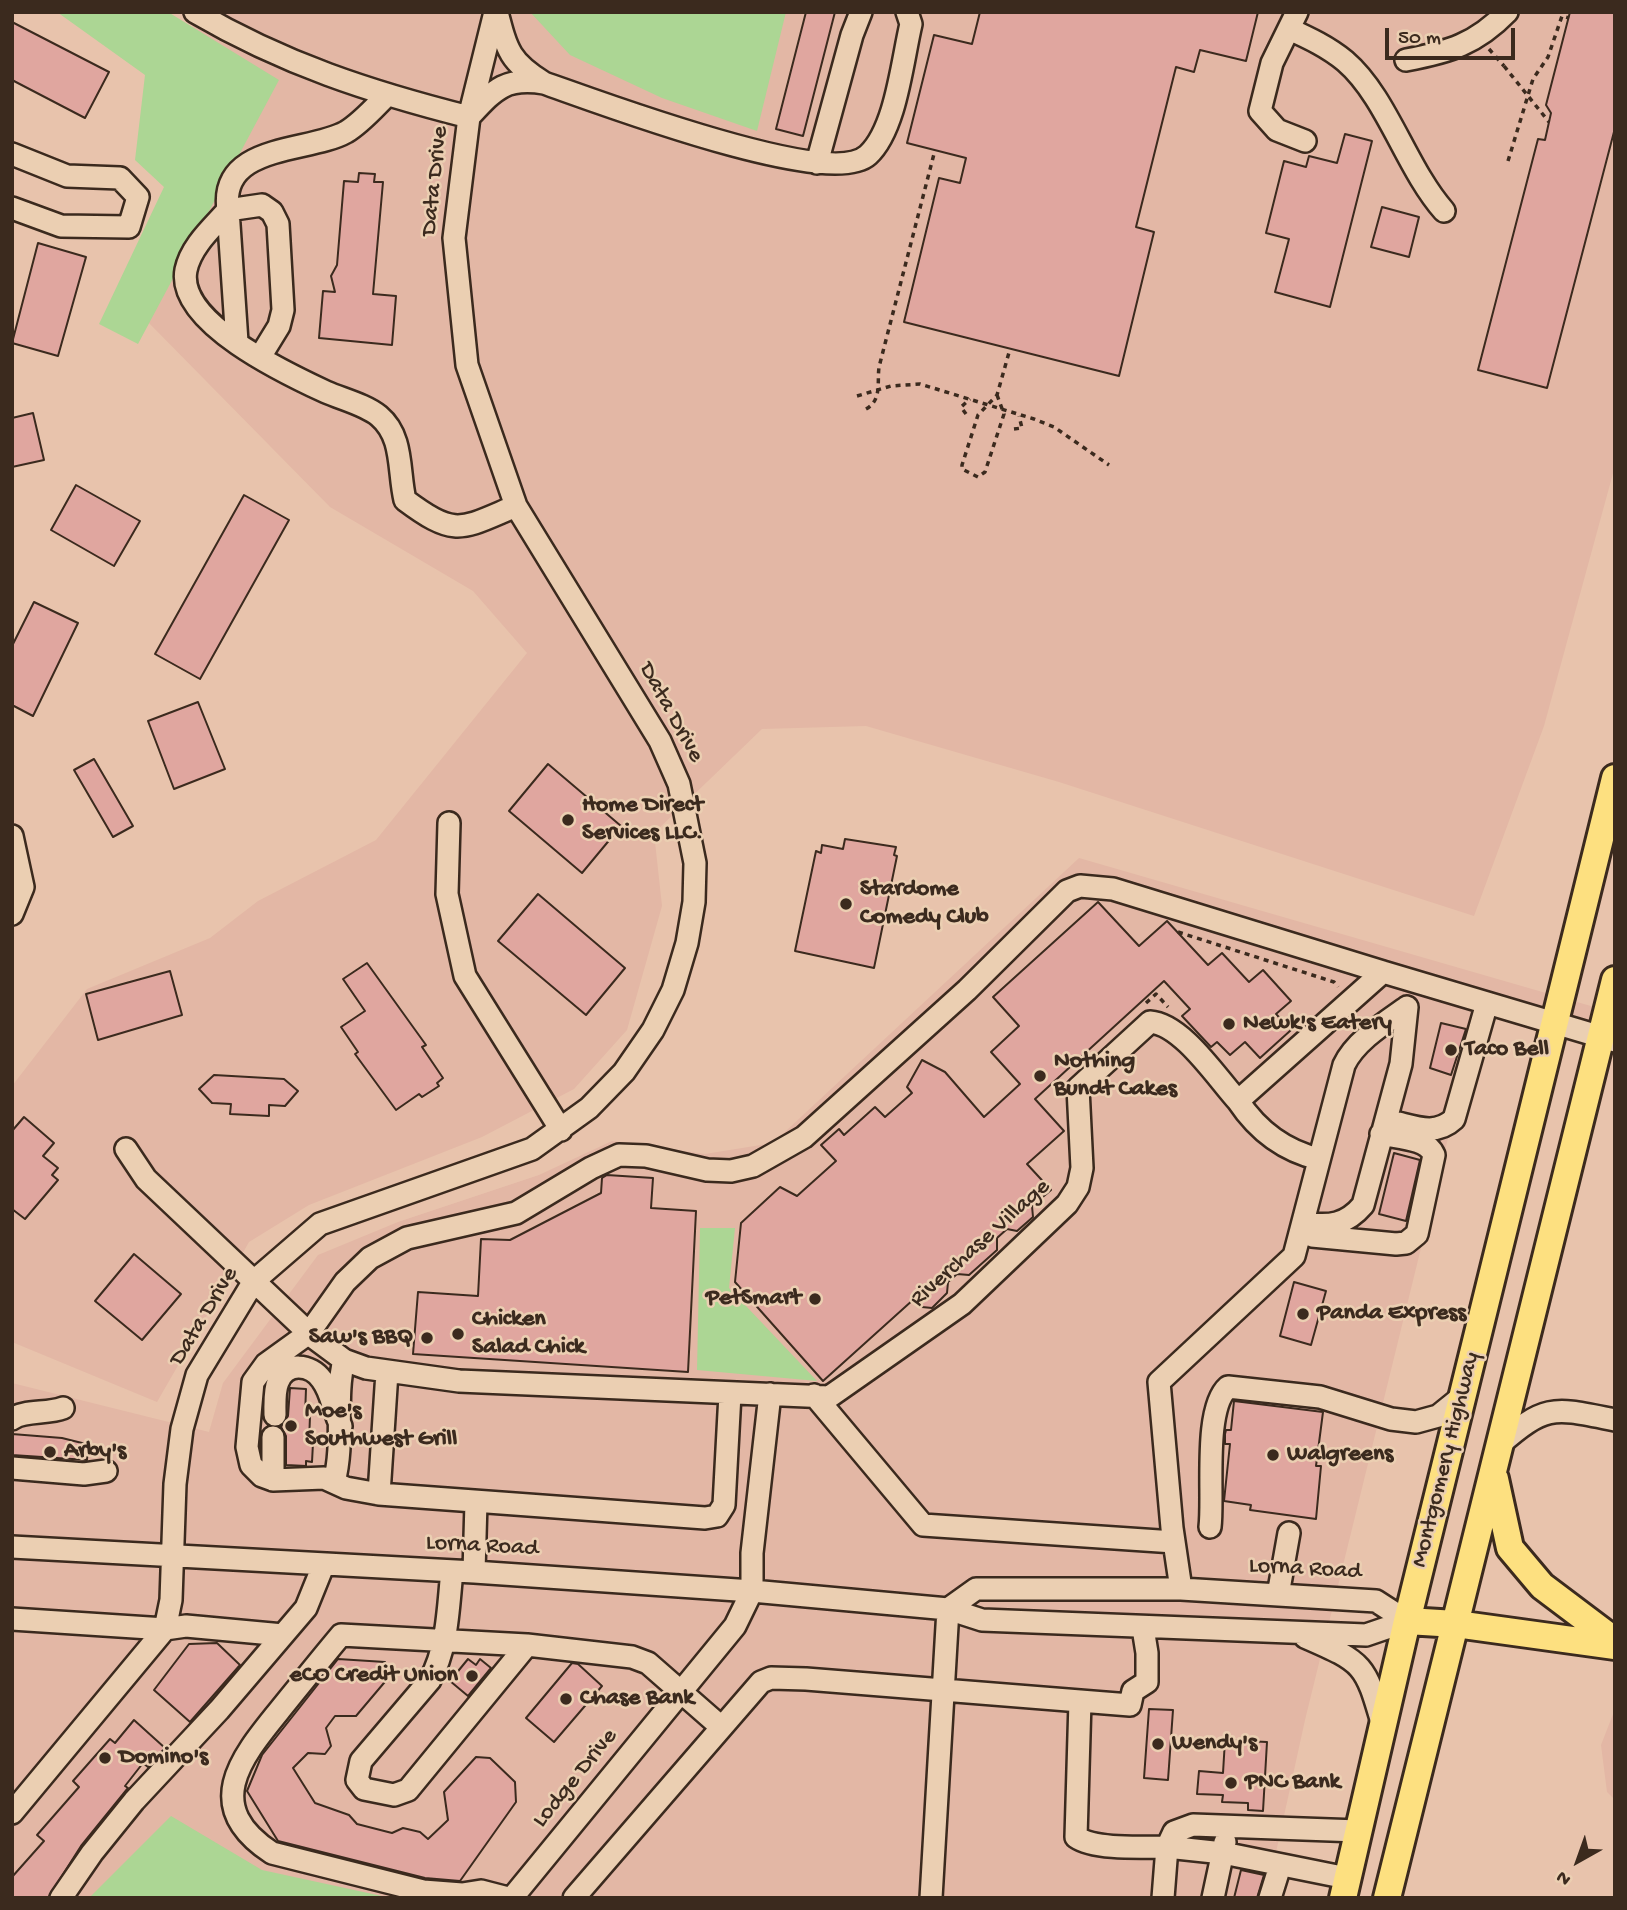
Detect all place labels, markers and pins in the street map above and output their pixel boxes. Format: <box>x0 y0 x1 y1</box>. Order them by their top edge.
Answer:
place label: Home Direct Services LLC. <box>582 792 703 848</box>
marker: Home Direct Services LLC. <box>560 812 576 828</box>
place label: Stardome Comedy Club <box>860 876 989 932</box>
marker: Stardome Comedy Club <box>838 896 854 912</box>
place label: Newk's Eatery <box>1243 1010 1392 1038</box>
marker: Newk's Eatery <box>1221 1016 1237 1032</box>
place label: Taco Bell <box>1465 1036 1549 1064</box>
marker: Taco Bell <box>1443 1042 1459 1058</box>
place label: Nothing Bundt Cakes <box>1054 1048 1177 1104</box>
marker: Nothing Bundt Cakes <box>1032 1068 1048 1084</box>
place label: PetSmart <box>706 1285 801 1313</box>
marker: PetSmart <box>807 1291 823 1307</box>
place label: Panda Express <box>1317 1300 1466 1328</box>
place label: Chicken Salad Chick <box>472 1306 585 1362</box>
marker: Panda Express <box>1295 1306 1311 1322</box>
place label: Saw's BBQ <box>309 1324 413 1352</box>
marker: Chicken Salad Chick <box>450 1326 466 1342</box>
marker: Saw's BBQ <box>419 1330 435 1346</box>
place label: Moe's Southwest Grill <box>305 1398 457 1454</box>
marker: Moe's Southwest Grill <box>283 1418 299 1434</box>
place label: Arby's <box>64 1438 126 1466</box>
place label: Walgreens <box>1287 1441 1393 1469</box>
marker: Arby's <box>42 1444 58 1460</box>
marker: Walgreens <box>1265 1447 1281 1463</box>
place label: eCO Credit Union <box>290 1662 458 1690</box>
marker: eCO Credit Union <box>464 1668 480 1684</box>
place label: Chase Bank <box>580 1685 694 1713</box>
marker: Chase Bank <box>558 1691 574 1707</box>
place label: Wendy's <box>1172 1730 1257 1758</box>
marker: Wendy's <box>1150 1736 1166 1752</box>
place label: Domino's <box>119 1744 208 1772</box>
marker: Domino's <box>97 1750 113 1766</box>
place label: PNC Bank <box>1245 1769 1340 1797</box>
marker: PNC Bank <box>1223 1775 1239 1791</box>

